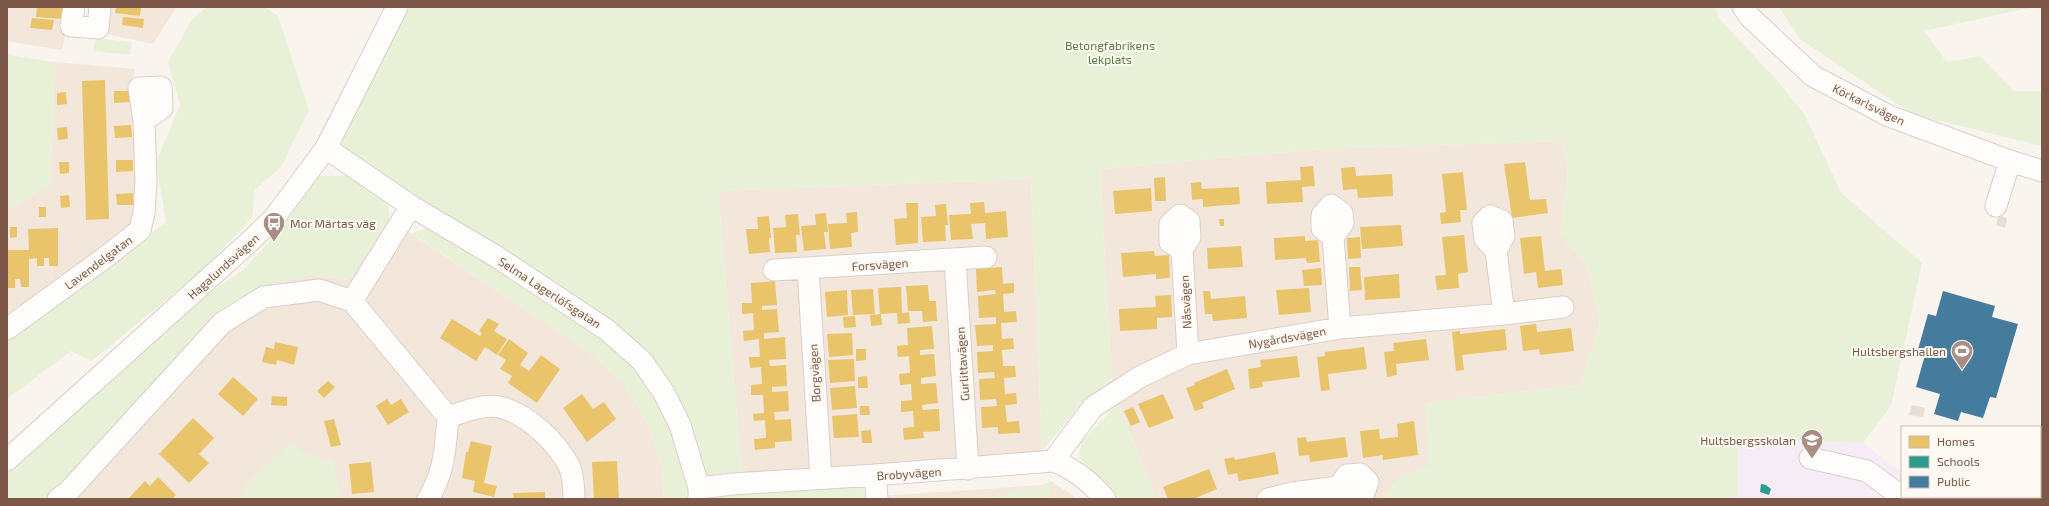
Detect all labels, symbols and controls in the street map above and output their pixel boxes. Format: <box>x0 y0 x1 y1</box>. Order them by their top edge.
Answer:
park label: Betongfabrikens lekplats <box>1065 38 1155 66</box>
street label: Körkarlsvägen <box>1831 80 1907 128</box>
bus stop icon: Mor Märtas väg <box>261 210 287 243</box>
place label: Mor Märtas väg <box>290 216 376 230</box>
street label: Hagalundsvägen <box>184 230 262 302</box>
street label: Lavendelgatan <box>62 232 134 292</box>
street label: Selma Lagerlöfsgatan <box>496 254 604 330</box>
street label: Forsvägen <box>851 255 909 273</box>
street label: Nåsvägen <box>1177 275 1193 329</box>
street label: Nygårdsvägen <box>1247 323 1327 351</box>
street label: Gurlittavägen <box>952 326 972 402</box>
sports icon: Hultsbergshallen <box>1949 338 1975 371</box>
street label: Borgvägen <box>805 343 823 403</box>
place label: Hultsbergshallen <box>1852 344 1946 358</box>
legend <box>1901 426 2041 498</box>
school or university icon: Hultsbergsskolan <box>1799 427 1825 460</box>
place label: Hultsbergsskolan <box>1700 433 1796 447</box>
text: Homes <box>1937 434 1975 448</box>
text: Schools <box>1937 454 1980 468</box>
street label: Brobyvägen <box>876 464 942 482</box>
text: Public <box>1937 474 1970 488</box>

